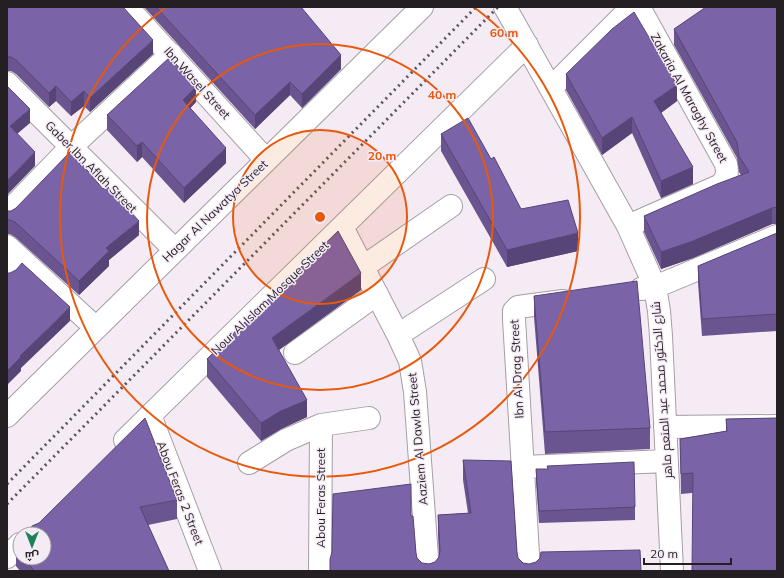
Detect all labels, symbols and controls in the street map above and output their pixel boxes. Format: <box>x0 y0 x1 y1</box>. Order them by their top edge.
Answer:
text: 60 m <box>490 25 518 40</box>
street label: Zakaria Al Maraghy Street <box>648 30 731 165</box>
street label: Ibn Wasel Street <box>161 43 234 122</box>
text: 40 m <box>428 87 456 102</box>
street label: Gaber Ibn Aflah Street <box>42 118 140 216</box>
text: 20 m <box>368 148 396 163</box>
street label: Hagar Al Nawatya Street <box>159 156 271 265</box>
centre of rings <box>313 210 327 224</box>
street label: Nour Al Islam Mosque Street <box>208 237 332 358</box>
street label: شارع الدكتور محمد عبد المنعم ماهر <box>648 301 676 480</box>
street label: Ibn Al Drag Street <box>506 319 527 419</box>
street label: Aaziem Al Dawla Street <box>404 372 431 506</box>
street label: Abou Feras 2 Street <box>154 439 207 547</box>
street label: Abou Feras Street <box>313 448 328 548</box>
north arrow <box>12 526 52 566</box>
scale bar <box>644 540 731 566</box>
text: 20 m <box>650 546 678 561</box>
text: ش <box>25 549 39 563</box>

